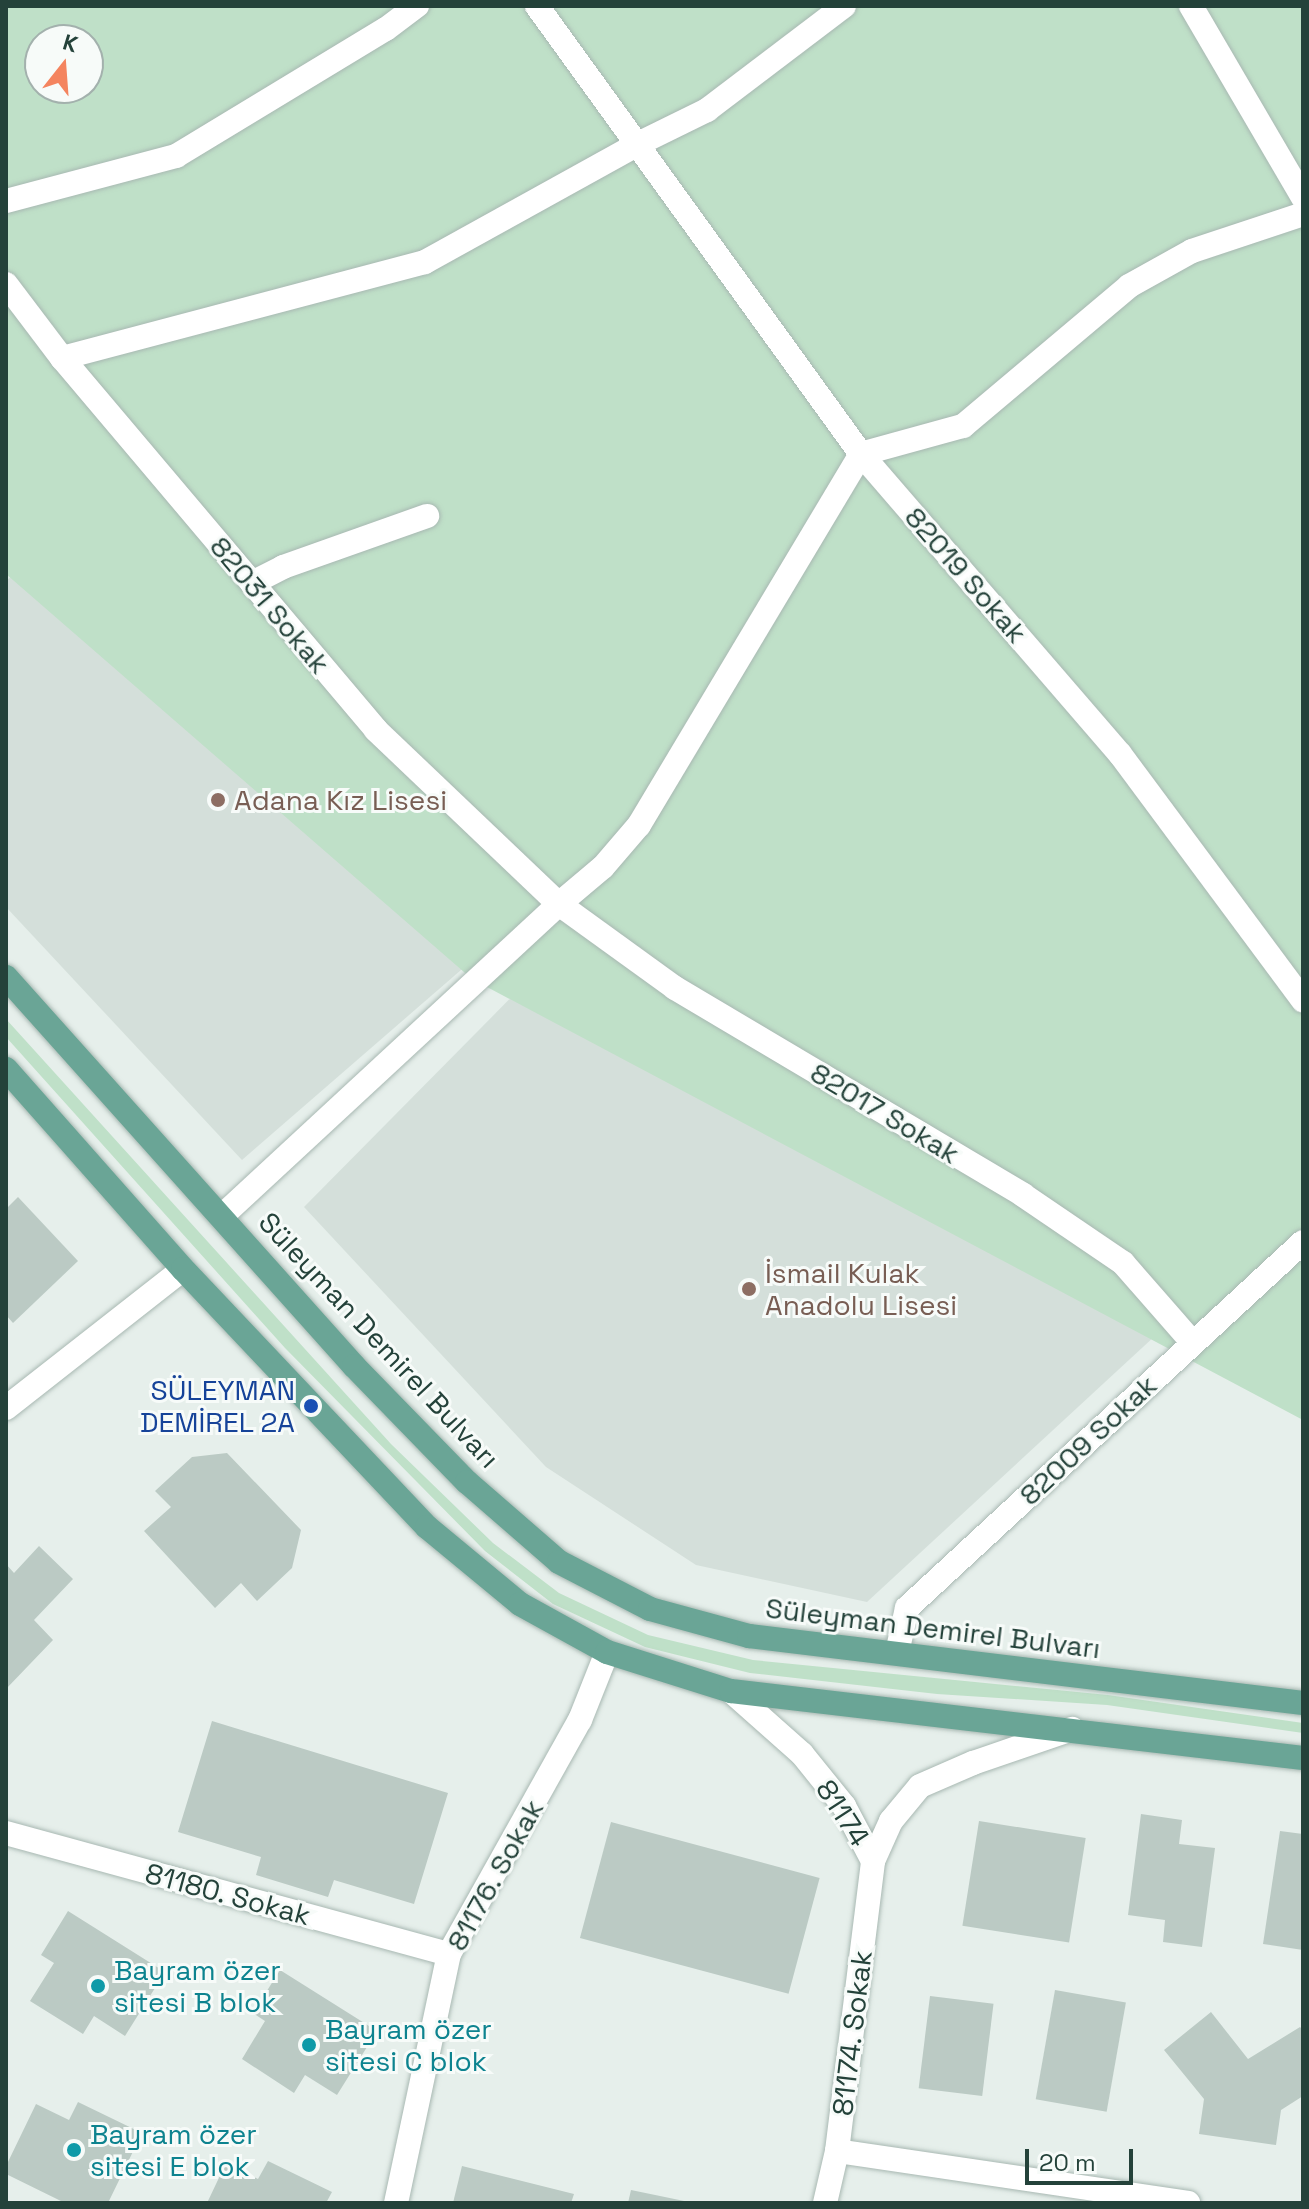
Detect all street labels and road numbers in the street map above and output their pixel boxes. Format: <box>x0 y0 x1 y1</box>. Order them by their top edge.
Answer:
street label: 82019 Sokak <box>898 500 1034 650</box>
street label: 82031 Sokak <box>203 530 337 680</box>
street label: 82017 Sokak <box>805 1056 965 1170</box>
street label: Süleyman Demirel Bulvarı <box>252 1205 506 1475</box>
street label: 82009 Sokak <box>1013 1368 1163 1512</box>
street label: Süleyman Demirel Bulvarı <box>764 1591 1102 1665</box>
street label: 81174 <box>809 1773 877 1853</box>
street label: 81176. Sokak <box>440 1793 550 1957</box>
street label: 81180. Sokak <box>141 1856 315 1932</box>
street label: 81174. Sokak <box>825 1948 879 2118</box>

